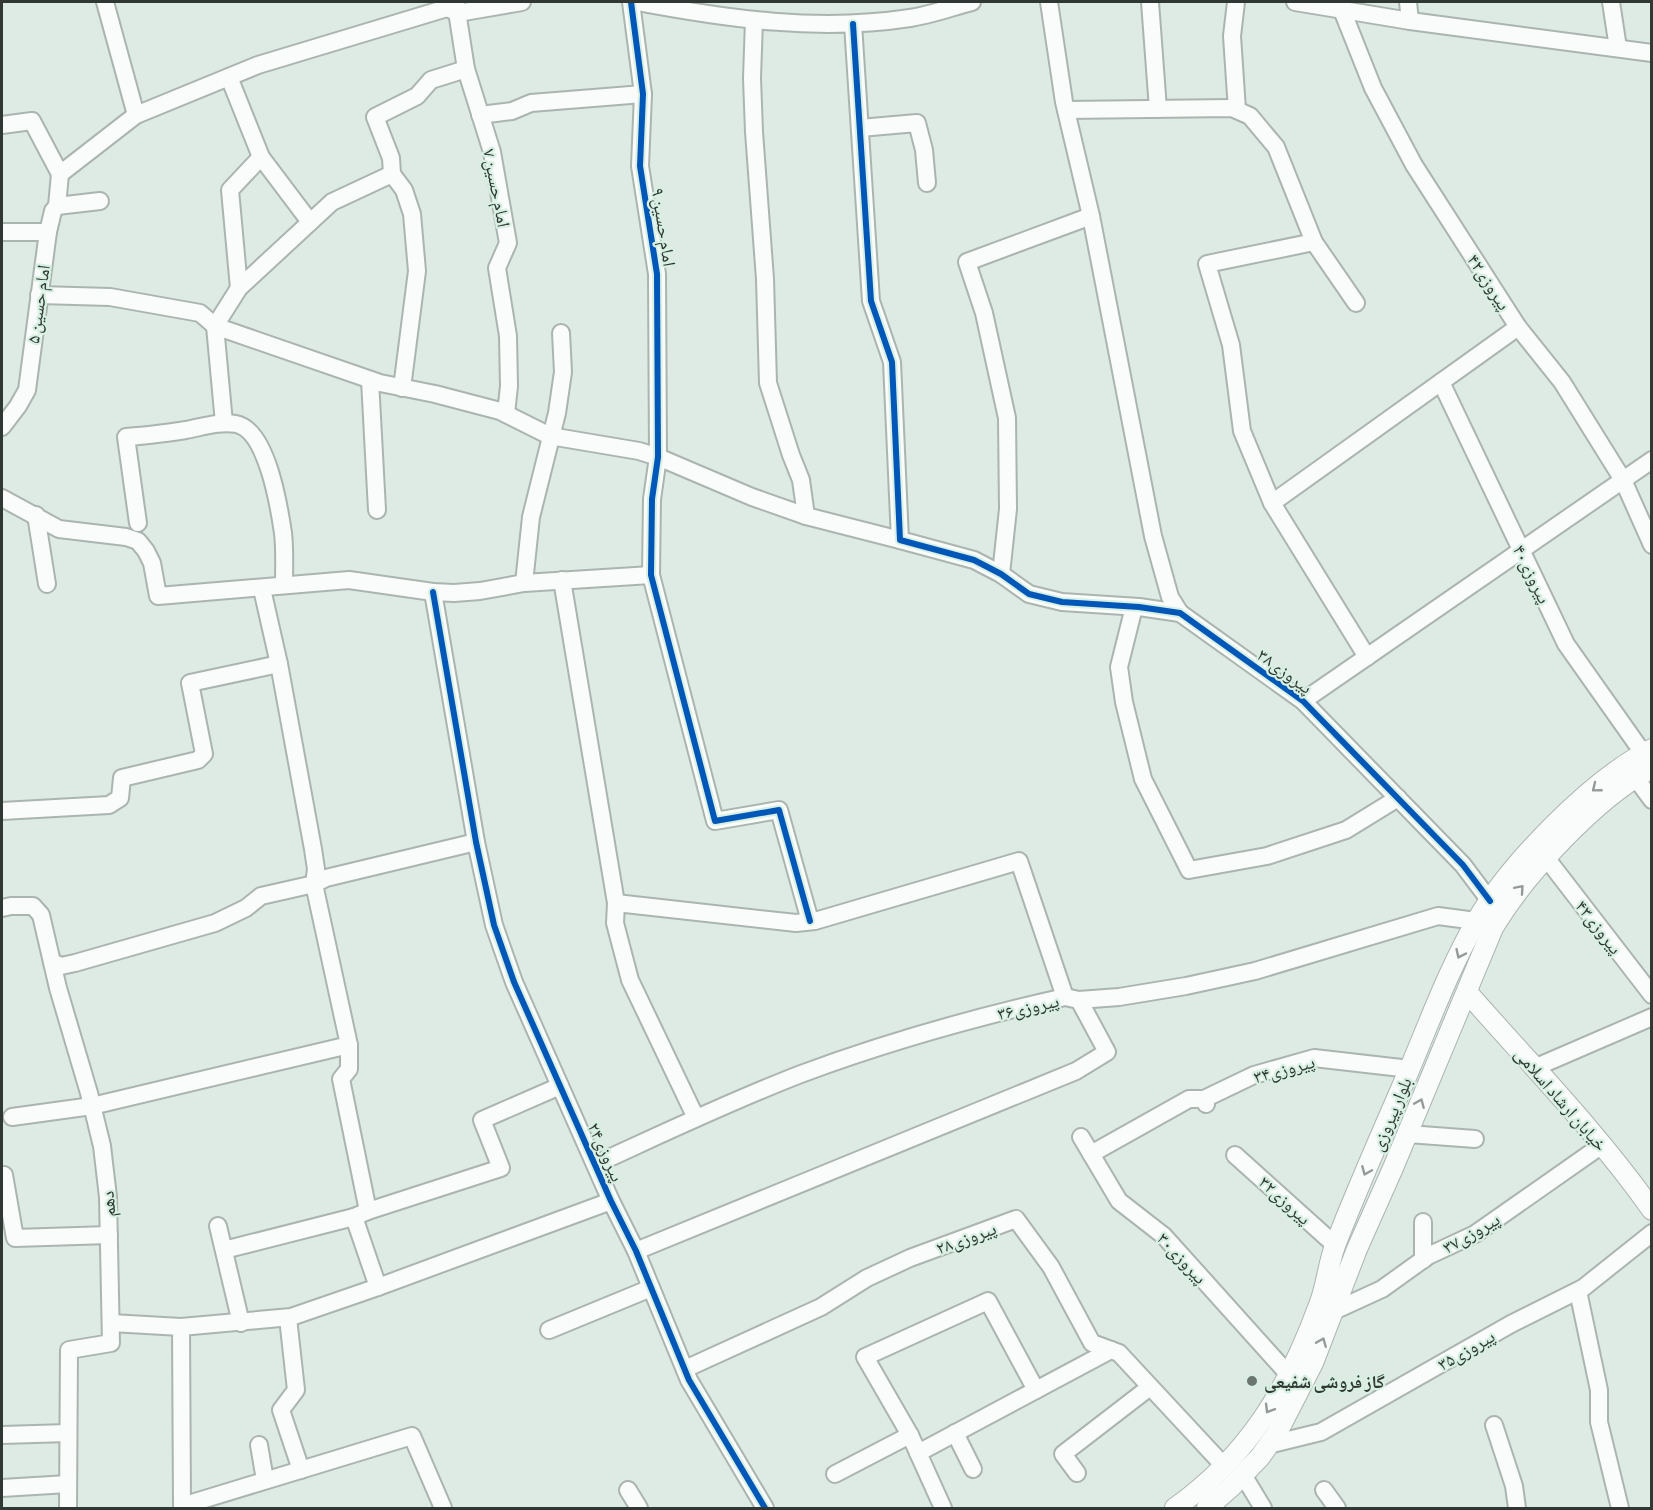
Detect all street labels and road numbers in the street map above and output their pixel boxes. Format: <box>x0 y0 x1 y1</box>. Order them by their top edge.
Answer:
street label: امام حسین ۷ <box>477 147 515 229</box>
street label: امام حسین ۹ <box>645 186 681 268</box>
street label: پیروزی۴۲ <box>1462 250 1515 315</box>
street label: امام حسین ۵ <box>22 263 56 345</box>
street label: پیروزی۴۰ <box>1508 541 1555 607</box>
street label: پیروزی۳۸ <box>1253 644 1316 699</box>
street label: پیروزی۴۳ <box>1571 896 1627 959</box>
street label: پیروزی۳۶ <box>995 990 1061 1025</box>
street label: خیابان ارشاد اسلامی <box>1510 1043 1612 1156</box>
street label: پیروزی۳۴ <box>1251 1051 1317 1088</box>
street label: بلوار پیروزی <box>1366 1074 1417 1154</box>
street label: پیروزی۲۴ <box>583 1119 628 1185</box>
street label: پیروزی۳۲ <box>1254 1171 1315 1230</box>
street label: دهم <box>97 1190 121 1218</box>
street label: پیروزی۳۷ <box>1439 1208 1504 1259</box>
street label: پیروزی۲۸ <box>933 1217 999 1260</box>
street label: پیروزی۳۰ <box>1152 1228 1211 1289</box>
street label: پیروزی۳۵ <box>1434 1325 1499 1376</box>

